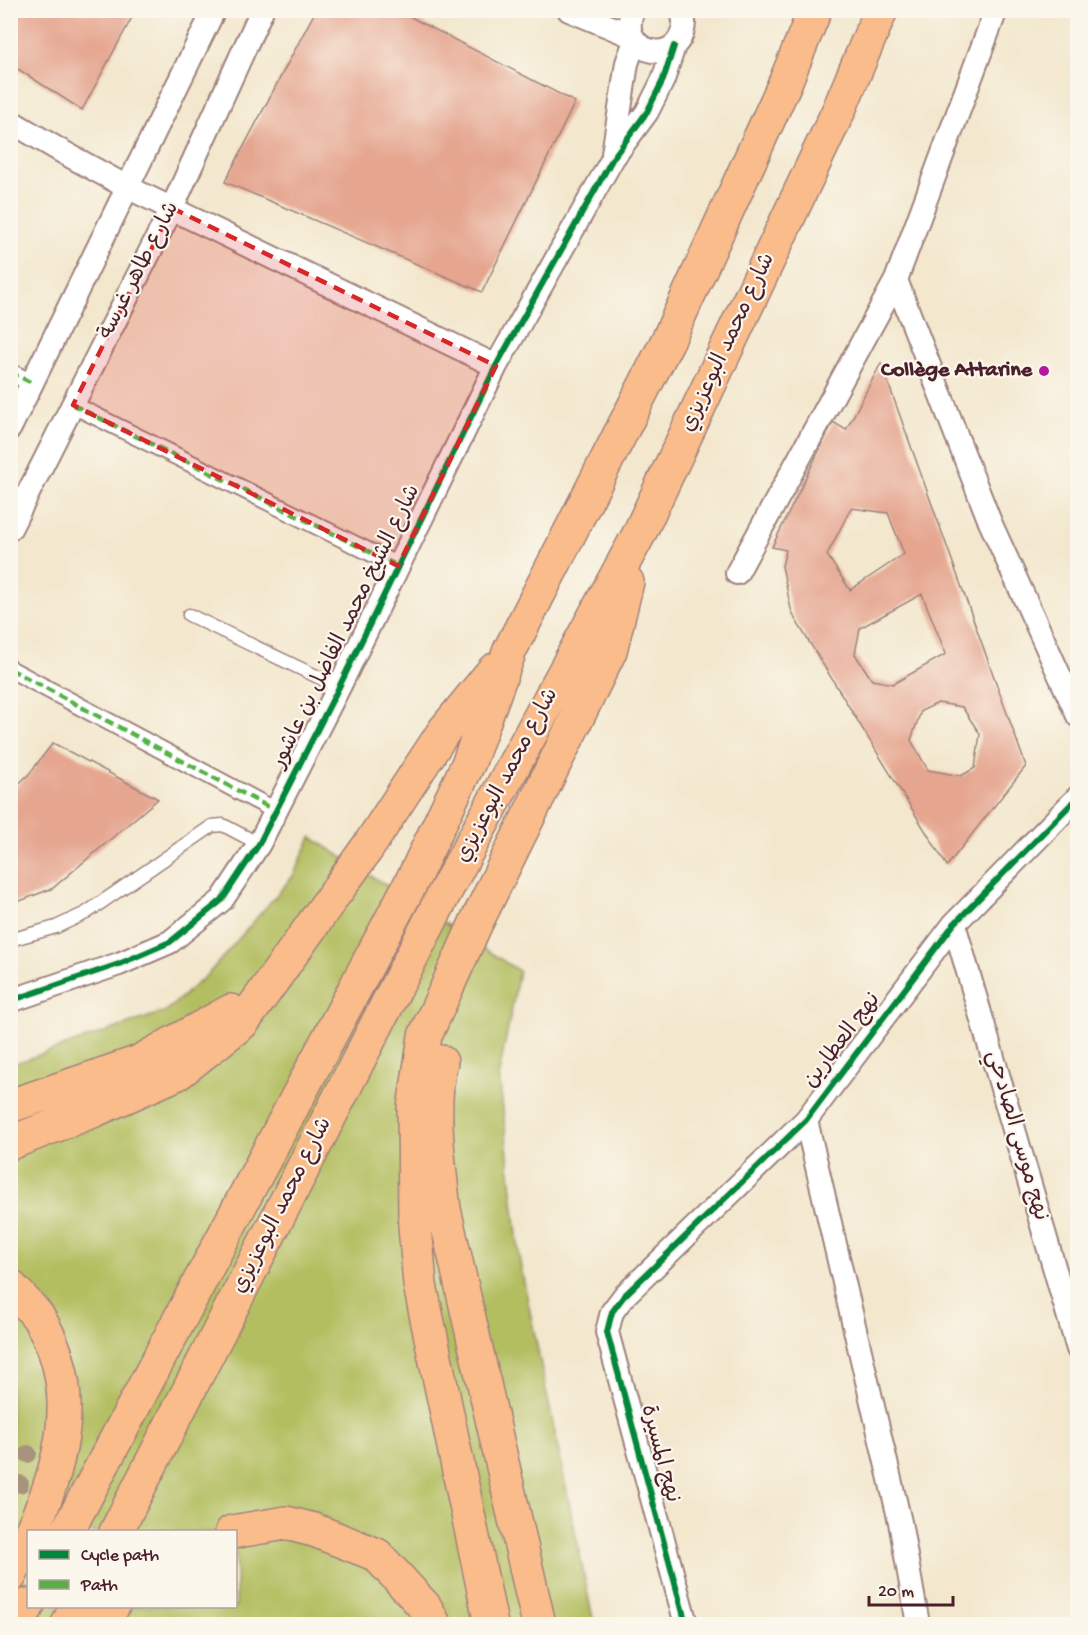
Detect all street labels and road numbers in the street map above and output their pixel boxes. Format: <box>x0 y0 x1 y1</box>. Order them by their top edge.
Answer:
street label: شارع طاهر غرسة <box>94 198 186 344</box>
street label: شارع محمد البوعزيزي <box>676 249 782 437</box>
street label: شارع الشيخ محمد الفاضل بن عاشور <box>266 481 427 775</box>
street label: شارع محمد البوعزيزي <box>451 684 565 868</box>
street label: نهج العطارين <box>799 988 887 1094</box>
street label: نهج موسى الصادحي <box>976 1048 1053 1225</box>
street label: شارع محمد البوعزيزي <box>227 1114 339 1298</box>
street label: نهج المسيرة <box>633 1402 685 1506</box>

